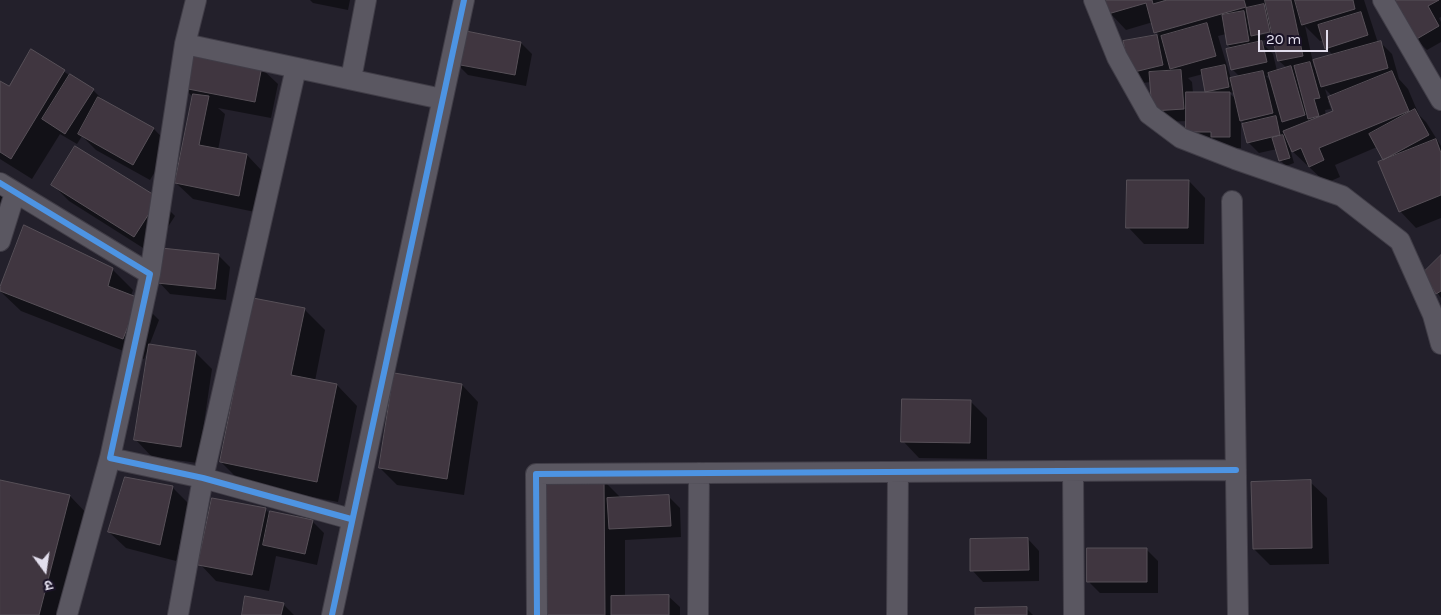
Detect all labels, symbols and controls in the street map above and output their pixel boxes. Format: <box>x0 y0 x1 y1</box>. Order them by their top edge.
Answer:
scale bar <box>1261 20 1331 52</box>
text: 20 m <box>1266 30 1301 48</box>
north arrow <box>20 545 70 595</box>
text: उ <box>43 576 55 594</box>

